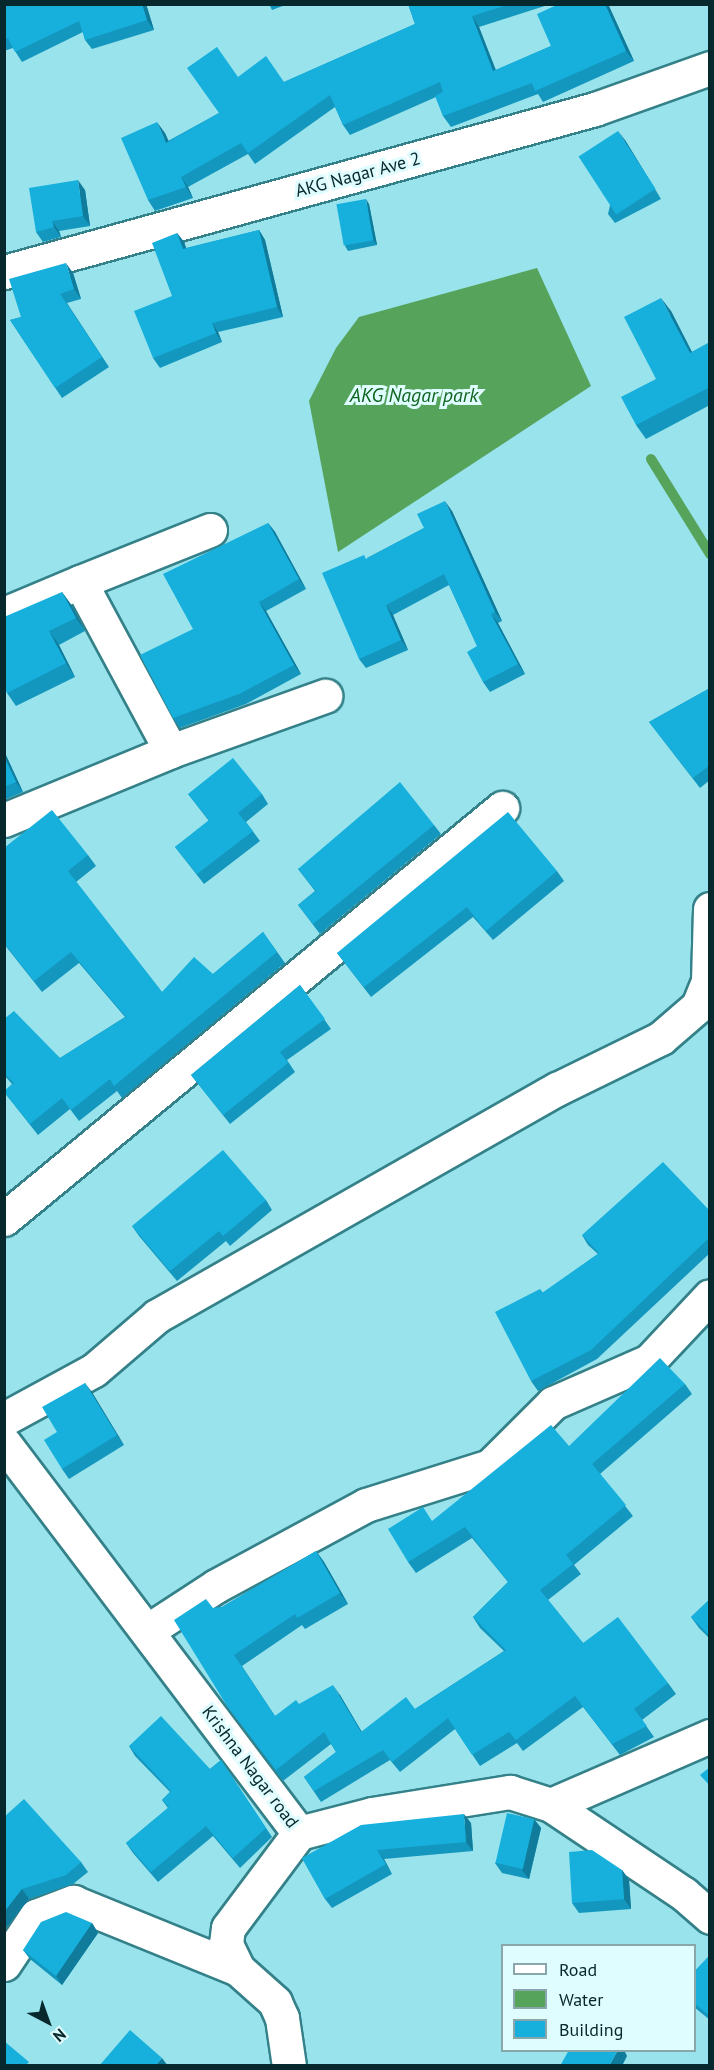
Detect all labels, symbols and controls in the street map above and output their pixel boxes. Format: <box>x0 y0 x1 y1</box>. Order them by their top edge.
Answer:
street label: AKG Nagar Ave 2 <box>293 148 423 202</box>
water label: AKG Nagar park <box>350 383 478 407</box>
street label: Krishna Nagar road <box>197 1702 303 1832</box>
legend <box>501 1944 696 2052</box>
text: Road <box>559 1958 597 1981</box>
text: Water <box>559 1988 603 2011</box>
north arrow <box>18 1992 78 2052</box>
text: Building <box>559 2018 623 2041</box>
text: N <box>49 2025 70 2047</box>

